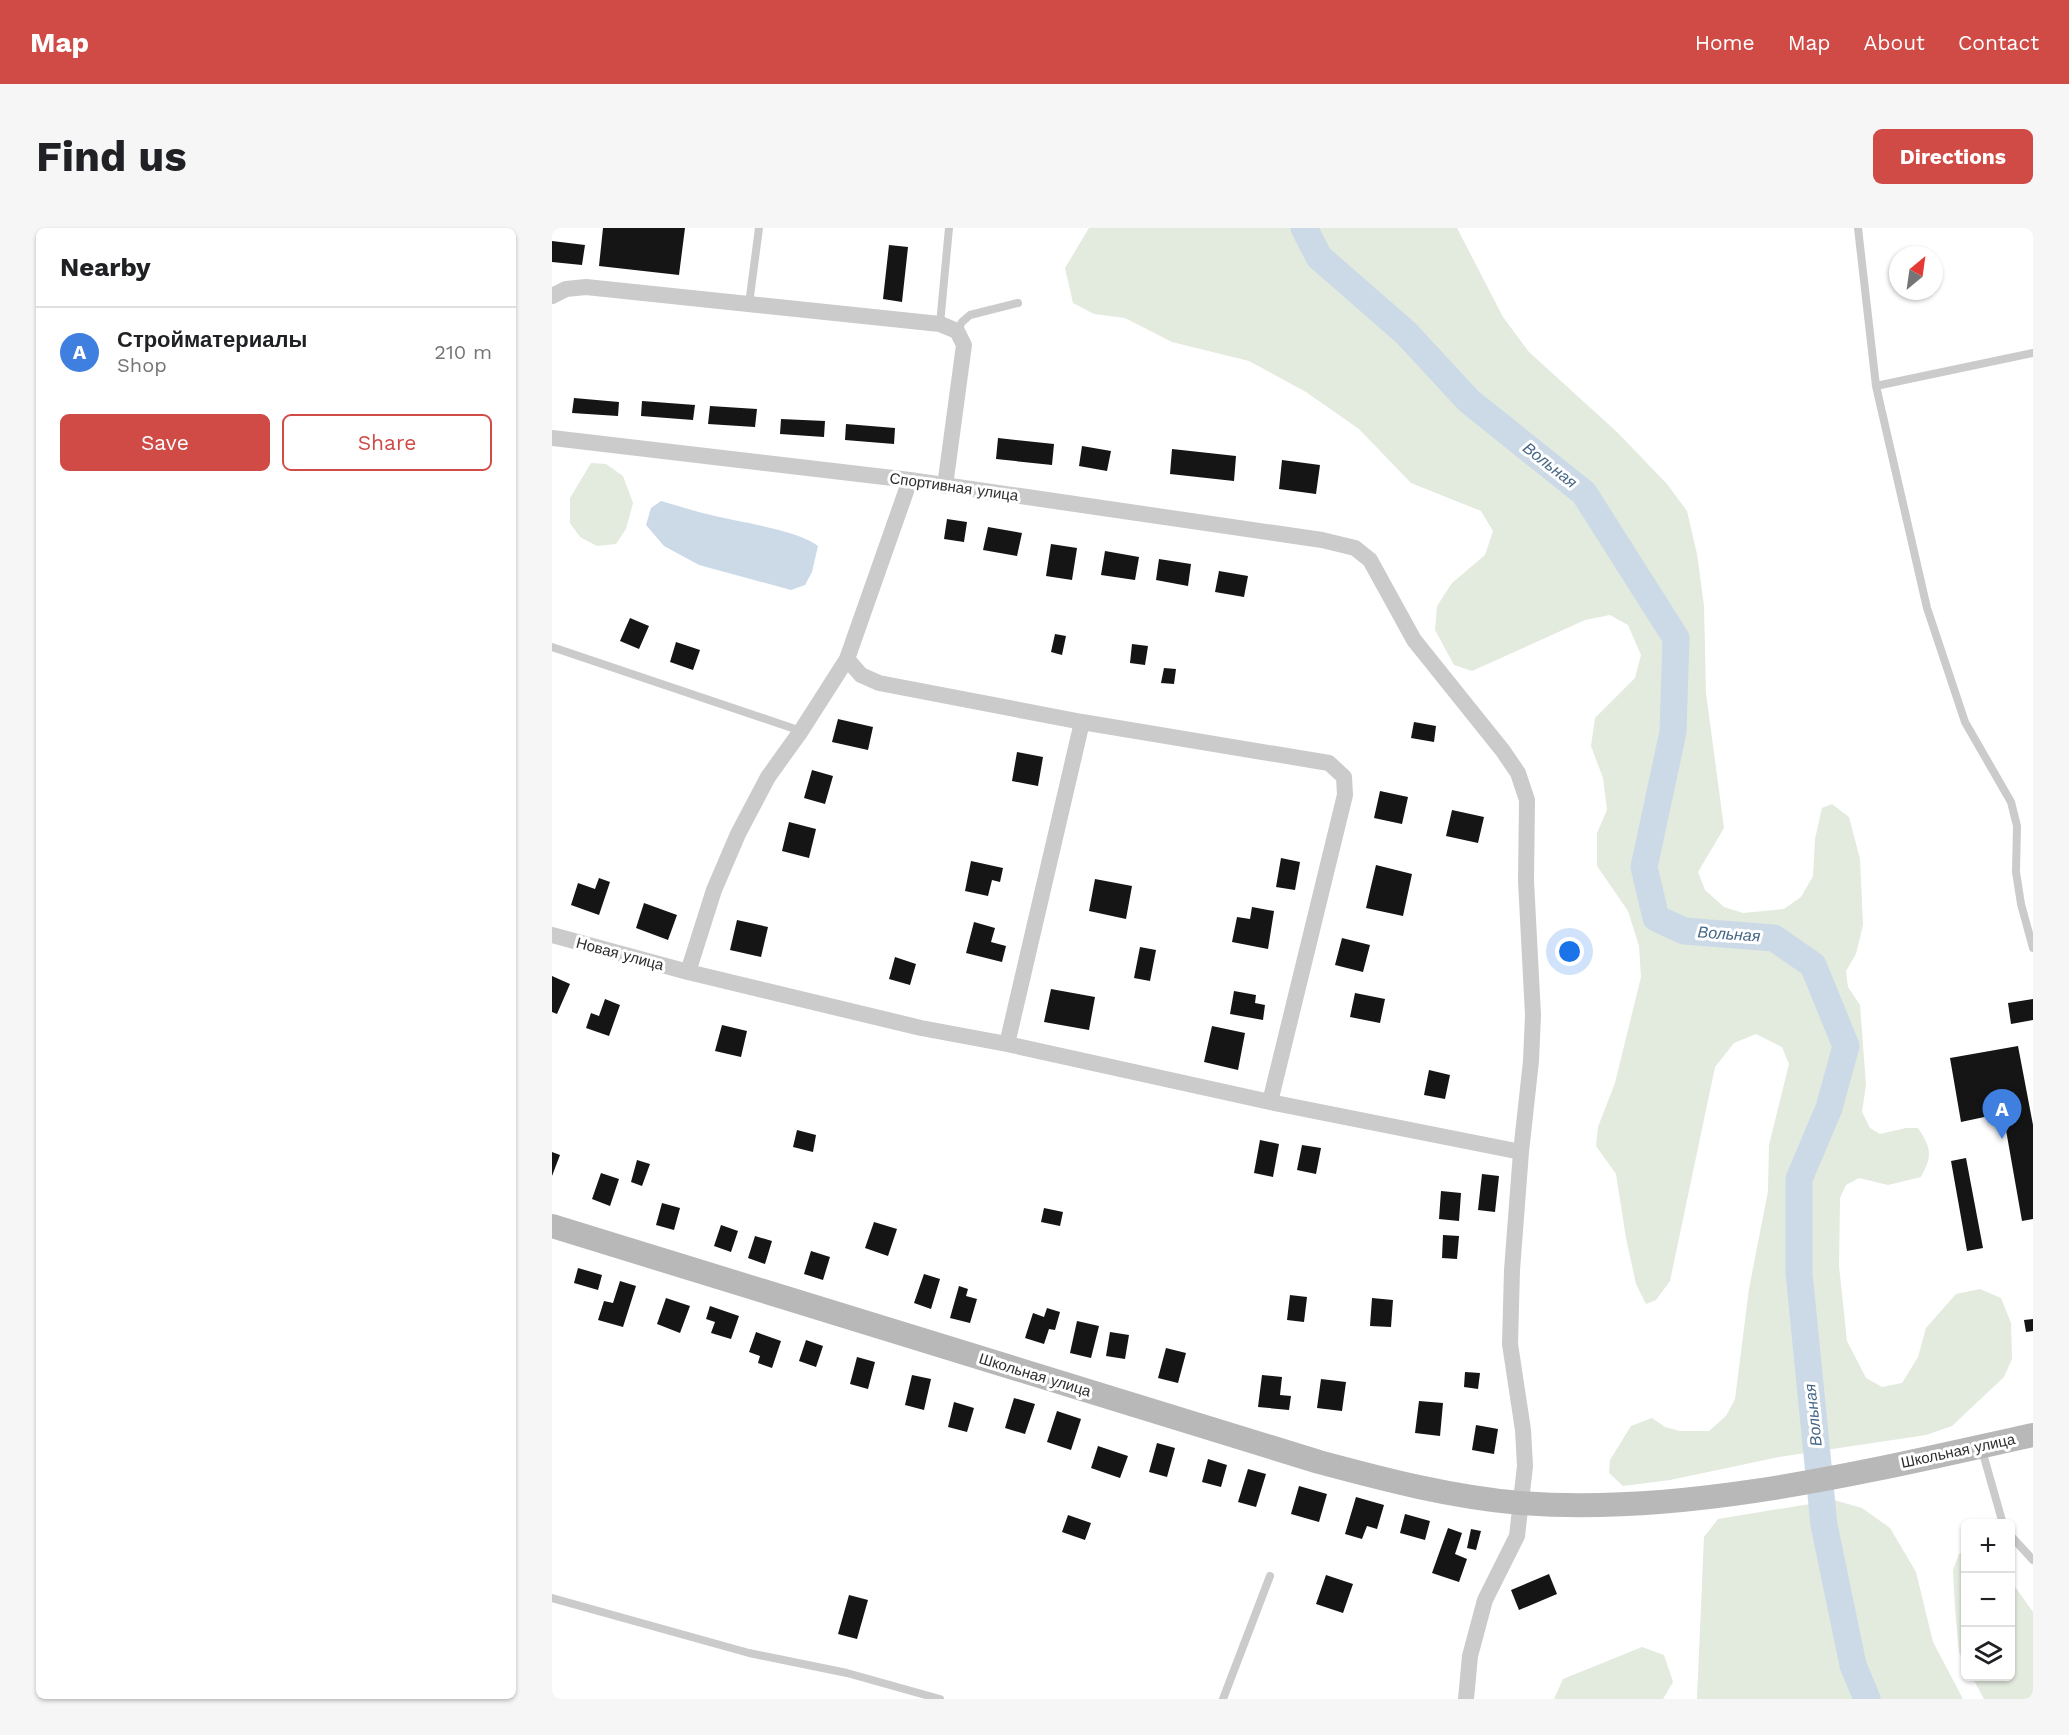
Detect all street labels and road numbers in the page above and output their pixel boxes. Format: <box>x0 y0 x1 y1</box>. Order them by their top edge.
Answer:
street label: Спортивная улица <box>889 469 1020 505</box>
street label: Новая улица <box>574 934 666 974</box>
street label: Школьная улица <box>977 1349 1094 1401</box>
street label: Школьная улица <box>1899 1430 2017 1472</box>

